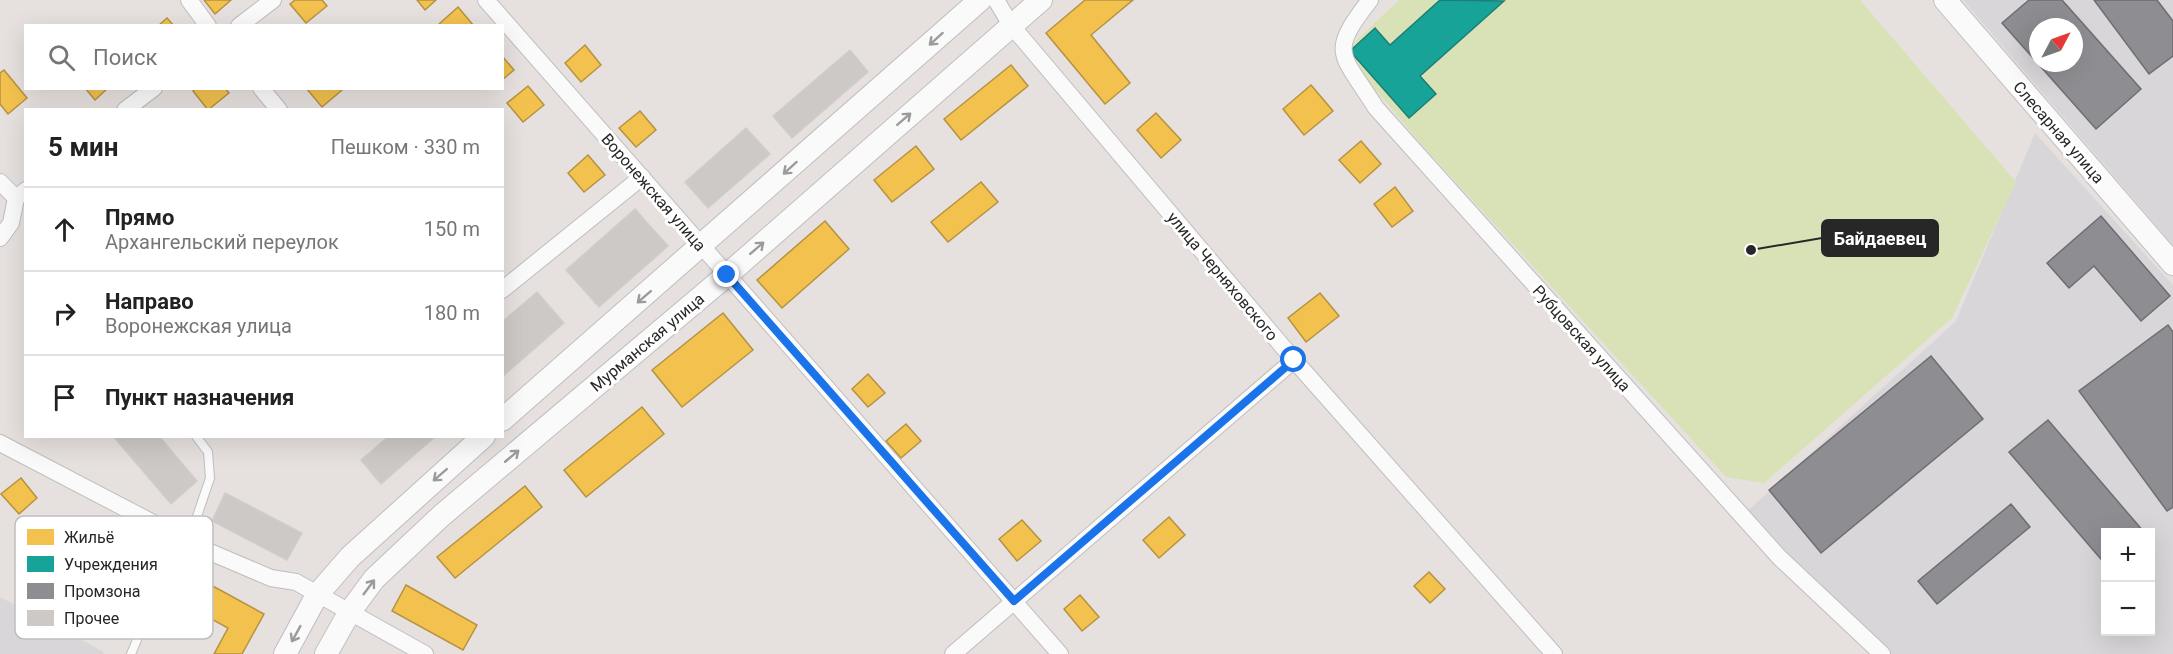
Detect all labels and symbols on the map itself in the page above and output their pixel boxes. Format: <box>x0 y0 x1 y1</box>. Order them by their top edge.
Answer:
north arrow <box>2029 18 2083 72</box>
one-way arrow <box>929 32 944 46</box>
street label: Слесарная улица <box>2009 77 2108 187</box>
one-way arrow <box>896 112 911 126</box>
street label: Воронежская улица <box>597 130 710 255</box>
one-way arrow <box>783 161 798 175</box>
street label: улица Черняховского <box>1163 208 1282 344</box>
callout: Байдаевец <box>1822 220 1938 256</box>
text: Байдаевец <box>1834 228 1926 249</box>
one-way arrow <box>749 241 764 255</box>
route end <box>713 261 739 287</box>
street label: Рубцовская улица <box>1529 281 1634 395</box>
street label: Мурманская улица <box>587 289 708 396</box>
one-way arrow <box>637 290 652 304</box>
route start <box>1280 346 1306 372</box>
one-way arrow <box>504 449 520 462</box>
one-way arrow <box>433 468 448 482</box>
legend <box>15 516 213 639</box>
text: Жильё <box>64 528 114 547</box>
text: Учреждения <box>64 555 158 574</box>
one-way arrow <box>362 579 375 595</box>
text: Промзона <box>64 582 141 601</box>
text: Прочее <box>64 609 119 628</box>
one-way arrow <box>290 624 301 642</box>

